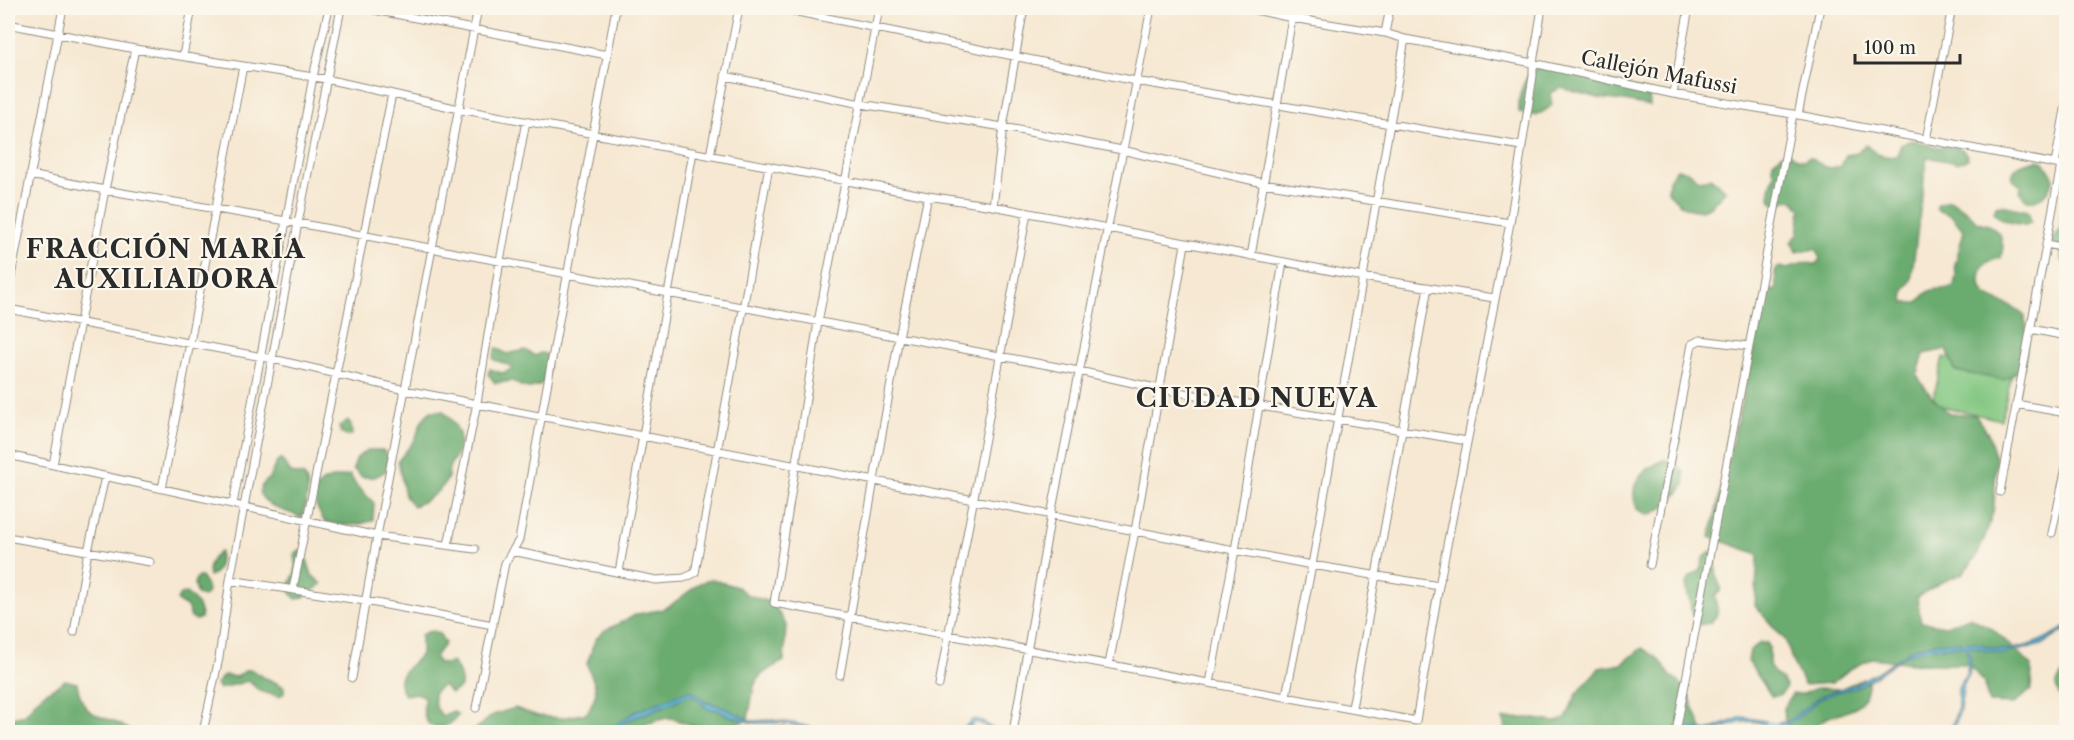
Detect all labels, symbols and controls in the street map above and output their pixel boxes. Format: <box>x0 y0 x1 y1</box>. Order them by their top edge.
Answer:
scale bar <box>1855 27 1960 65</box>
text: 100 m <box>1864 37 1916 59</box>
street label: Callejón Mafussi <box>1579 45 1739 99</box>
district label: FRACCIÓN MARÍA AUXILIADORA <box>26 232 306 295</box>
district label: CIUDAD NUEVA <box>1136 382 1378 414</box>

